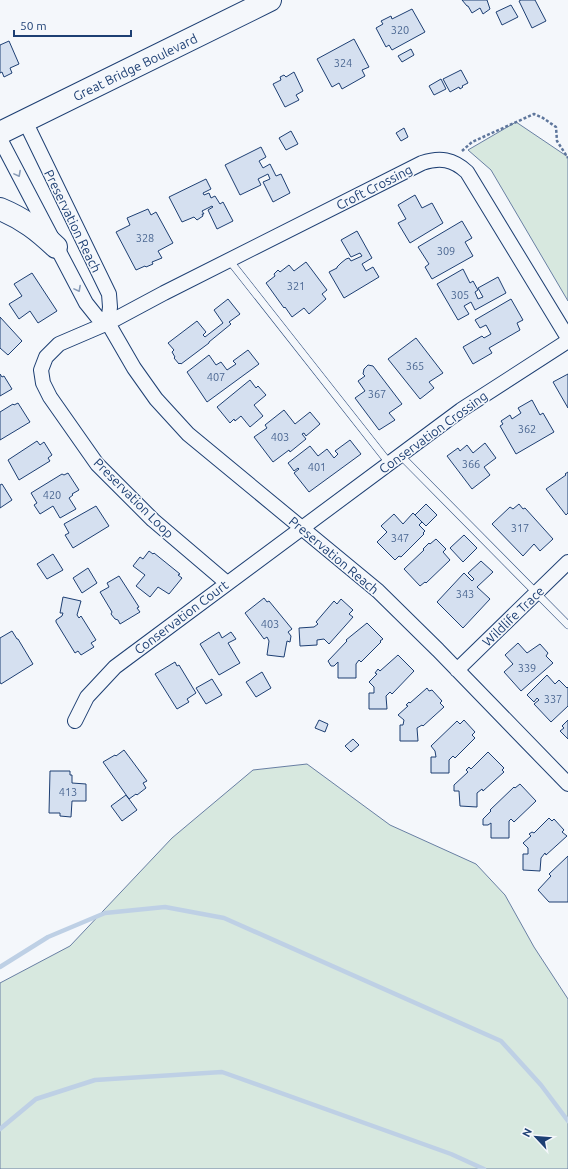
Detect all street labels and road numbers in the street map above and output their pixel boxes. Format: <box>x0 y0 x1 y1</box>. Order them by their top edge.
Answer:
street label: Great Bridge Boulevard <box>71 31 199 103</box>
street label: Croft Crossing <box>334 162 414 212</box>
street label: Preservation Reach <box>42 167 104 275</box>
street label: Conservation Crossing <box>376 388 490 476</box>
street label: Preservation Loop <box>91 455 177 541</box>
street label: Preservation Reach <box>286 513 382 597</box>
street label: Conservation Court <box>132 577 230 657</box>
street label: Wildlife Trace <box>479 583 547 649</box>

